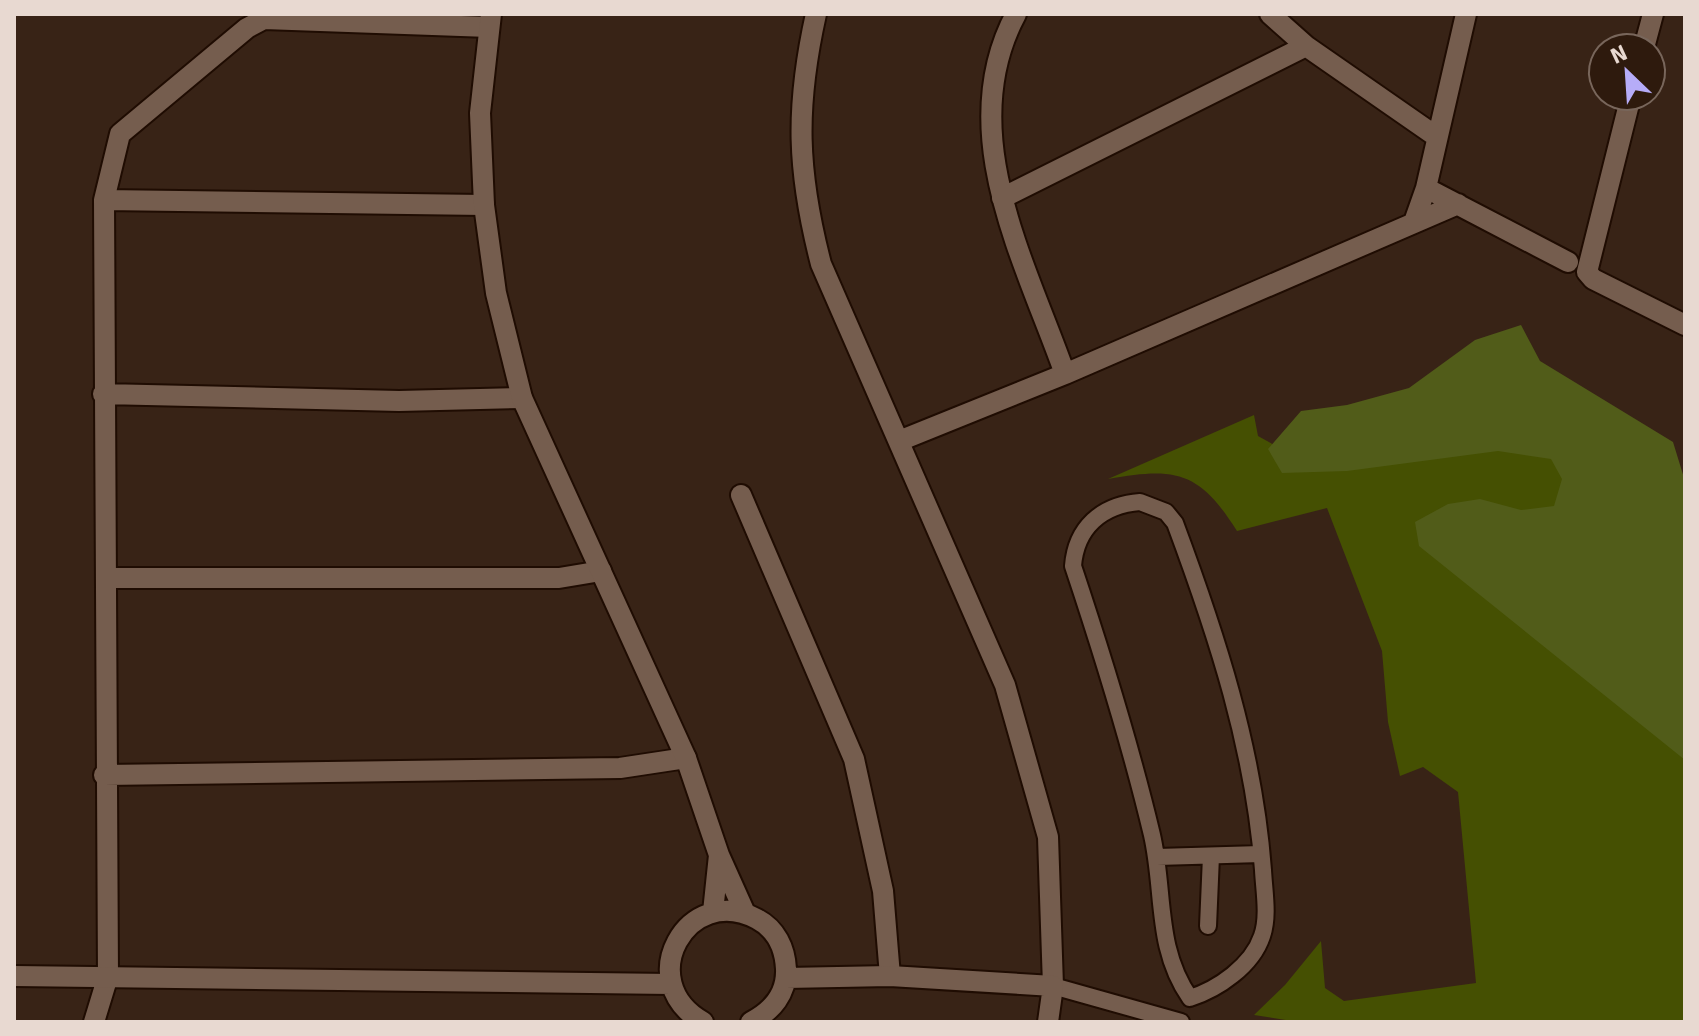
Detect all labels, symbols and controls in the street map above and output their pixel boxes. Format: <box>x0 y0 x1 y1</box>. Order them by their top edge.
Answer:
north arrow <box>1587 32 1667 112</box>
text: N <box>1606 39 1631 70</box>

